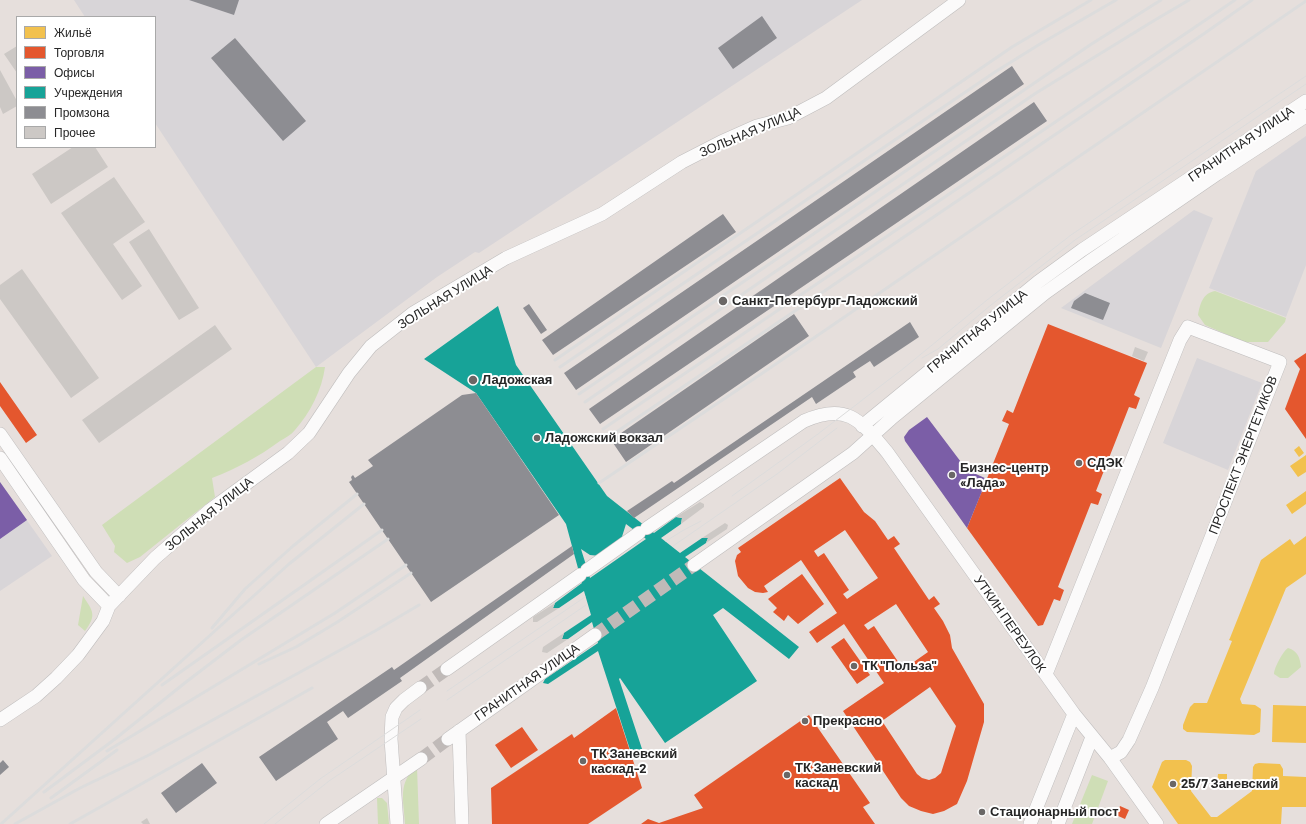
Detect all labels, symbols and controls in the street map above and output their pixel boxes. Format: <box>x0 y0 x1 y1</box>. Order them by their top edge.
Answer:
legend <box>16 16 156 148</box>
text: Жильё <box>54 25 92 39</box>
text: Торговля <box>54 45 104 59</box>
text: Офисы <box>54 65 95 79</box>
text: Учреждения <box>54 85 123 99</box>
street label: ГРАНИТНАЯ УЛИЦА <box>1185 103 1297 185</box>
street label: ЗОЛЬНАЯ УЛИЦА <box>697 104 803 160</box>
text: Промзона <box>54 105 109 119</box>
text: Прочее <box>54 125 95 139</box>
street label: ЗОЛЬНАЯ УЛИЦА <box>395 262 495 332</box>
street label: ГРАНИТНАЯ УЛИЦА <box>924 286 1030 376</box>
place label: Санкт-Петербург-Ладожский <box>732 293 918 309</box>
marker: Санкт-Петербург-Ладожский <box>717 295 729 307</box>
place label: Ладожская <box>482 372 552 388</box>
street label: ПРОСПЕКТ ЭНЕРГЕТИКОВ <box>1206 373 1280 537</box>
marker: Ладожская <box>467 374 479 386</box>
place label: Ладожский вокзал <box>545 430 663 446</box>
marker: Ладожский вокзал <box>532 433 542 443</box>
place label: СДЭК <box>1087 455 1123 471</box>
marker: СДЭК <box>1074 458 1084 468</box>
place label: Бизнес-центр «Лада» <box>960 460 1049 491</box>
marker: Бизнес-центр «Лада» <box>947 470 957 480</box>
street label: ЗОЛЬНАЯ УЛИЦА <box>162 474 256 554</box>
street label: УТКИН ПЕРЕУЛОК <box>971 573 1049 675</box>
street label: ГРАНИТНАЯ УЛИЦА <box>472 640 582 724</box>
place label: ТК "Польза" <box>862 658 937 674</box>
marker: ТК "Польза" <box>849 661 859 671</box>
place label: Прекрасно <box>813 713 882 729</box>
marker: Прекрасно <box>800 716 810 726</box>
place label: ТК Заневский каскад-2 <box>591 746 677 777</box>
marker: ТК Заневский каскад-2 <box>578 756 588 766</box>
place label: ТК Заневский каскад <box>795 760 881 791</box>
marker: ТК Заневский каскад <box>782 770 792 780</box>
place label: 25/7 Заневский <box>1181 776 1278 792</box>
marker: 25/7 Заневский <box>1168 779 1178 789</box>
place label: Стационарный пост <box>990 804 1119 820</box>
marker: Стационарный пост <box>977 807 987 817</box>

